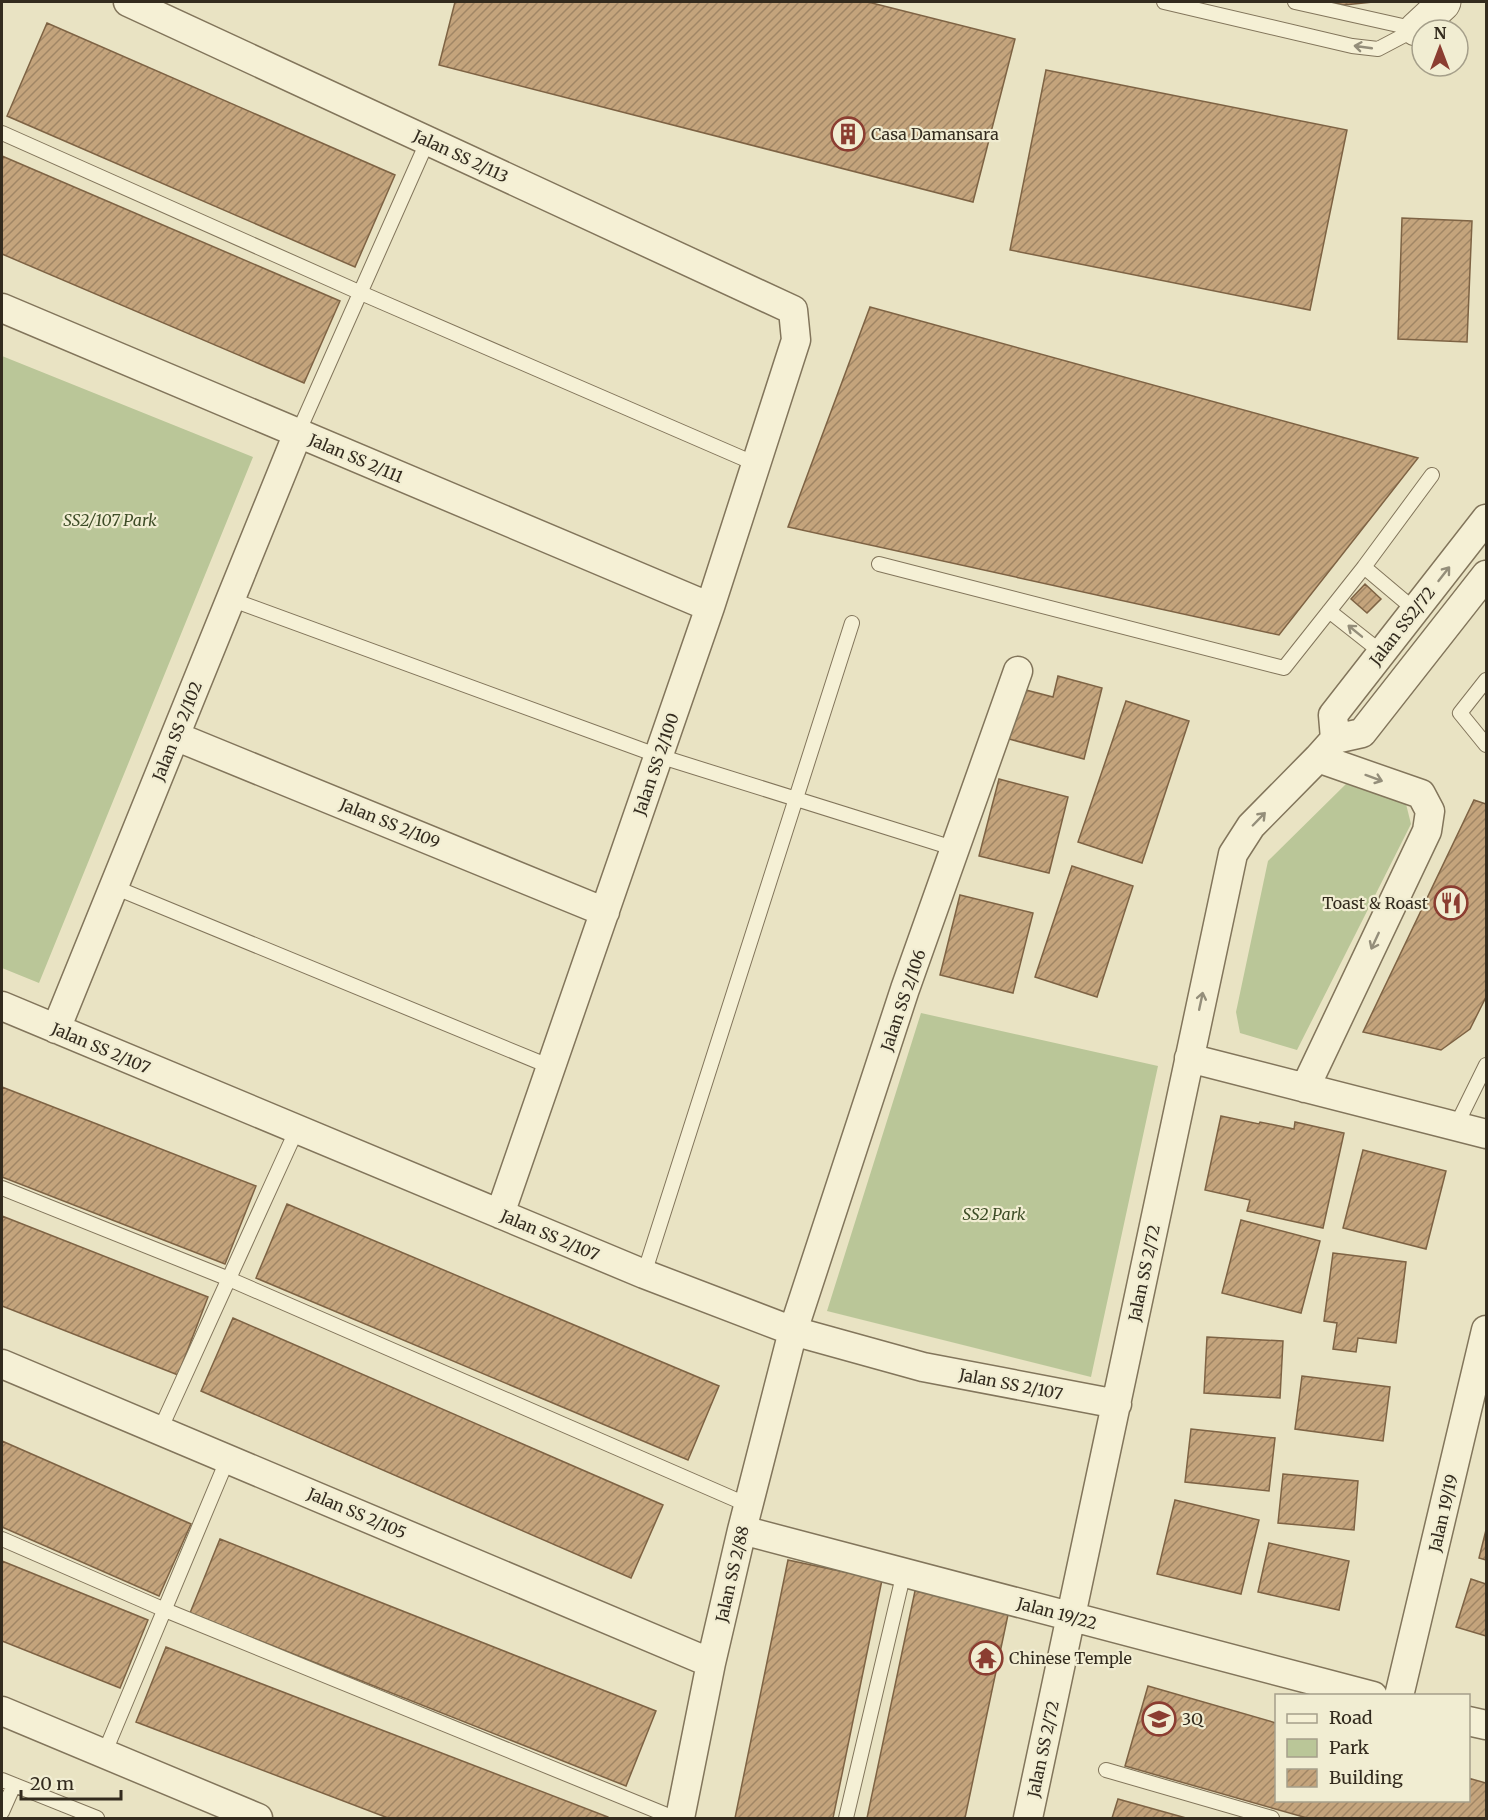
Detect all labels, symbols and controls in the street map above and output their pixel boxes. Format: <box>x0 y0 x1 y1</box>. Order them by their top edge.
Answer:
north arrow <box>1410 18 1470 78</box>
text: N <box>1434 23 1447 43</box>
one-way arrow <box>1353 42 1373 53</box>
building icon: Casa Damansara <box>830 116 866 152</box>
place label: Casa Damansara <box>871 124 999 144</box>
street label: Jalan SS 2/113 <box>409 125 512 187</box>
street label: Jalan SS 2/111 <box>305 429 406 487</box>
park label: SS2/107 Park <box>63 510 157 530</box>
one-way arrow <box>1437 566 1450 582</box>
street label: Jalan SS2/72 <box>1364 583 1439 670</box>
one-way arrow <box>1347 625 1363 638</box>
street label: Jalan SS 2/102 <box>148 678 206 785</box>
street label: Jalan SS 2/100 <box>629 710 683 819</box>
one-way arrow <box>1364 773 1382 784</box>
street label: Jalan SS 2/109 <box>336 793 443 852</box>
one-way arrow <box>1252 811 1266 826</box>
restaurant icon: Toast & Roast <box>1433 885 1469 921</box>
place label: Toast & Roast <box>1322 893 1429 913</box>
one-way arrow <box>1369 931 1381 949</box>
street label: Jalan SS 2/106 <box>876 946 930 1054</box>
one-way arrow <box>1196 992 1207 1011</box>
street label: Jalan SS 2/107 <box>48 1018 153 1078</box>
park label: SS2 Park <box>962 1204 1026 1224</box>
street label: Jalan SS 2/107 <box>497 1205 602 1265</box>
street label: Jalan SS 2/72 <box>1124 1223 1164 1324</box>
street label: Jalan SS 2/107 <box>956 1364 1065 1404</box>
street label: Jalan 19/19 <box>1424 1472 1462 1555</box>
street label: Jalan SS 2/105 <box>304 1483 409 1543</box>
street label: Jalan SS 2/88 <box>711 1524 753 1625</box>
street label: Jalan 19/22 <box>1014 1593 1099 1633</box>
temple icon: Chinese Temple <box>968 1640 1004 1676</box>
place label: Chinese Temple <box>1009 1648 1132 1668</box>
legend <box>1275 1694 1470 1802</box>
street label: Jalan SS 2/72 <box>1023 1699 1063 1800</box>
school or university icon: 3Q <box>1141 1701 1177 1737</box>
text: Road <box>1329 1706 1373 1729</box>
place label: 3Q <box>1182 1709 1204 1729</box>
text: Park <box>1329 1736 1370 1759</box>
scale bar <box>21 1763 122 1801</box>
text: Building <box>1329 1766 1403 1789</box>
text: 20 m <box>30 1772 74 1795</box>

